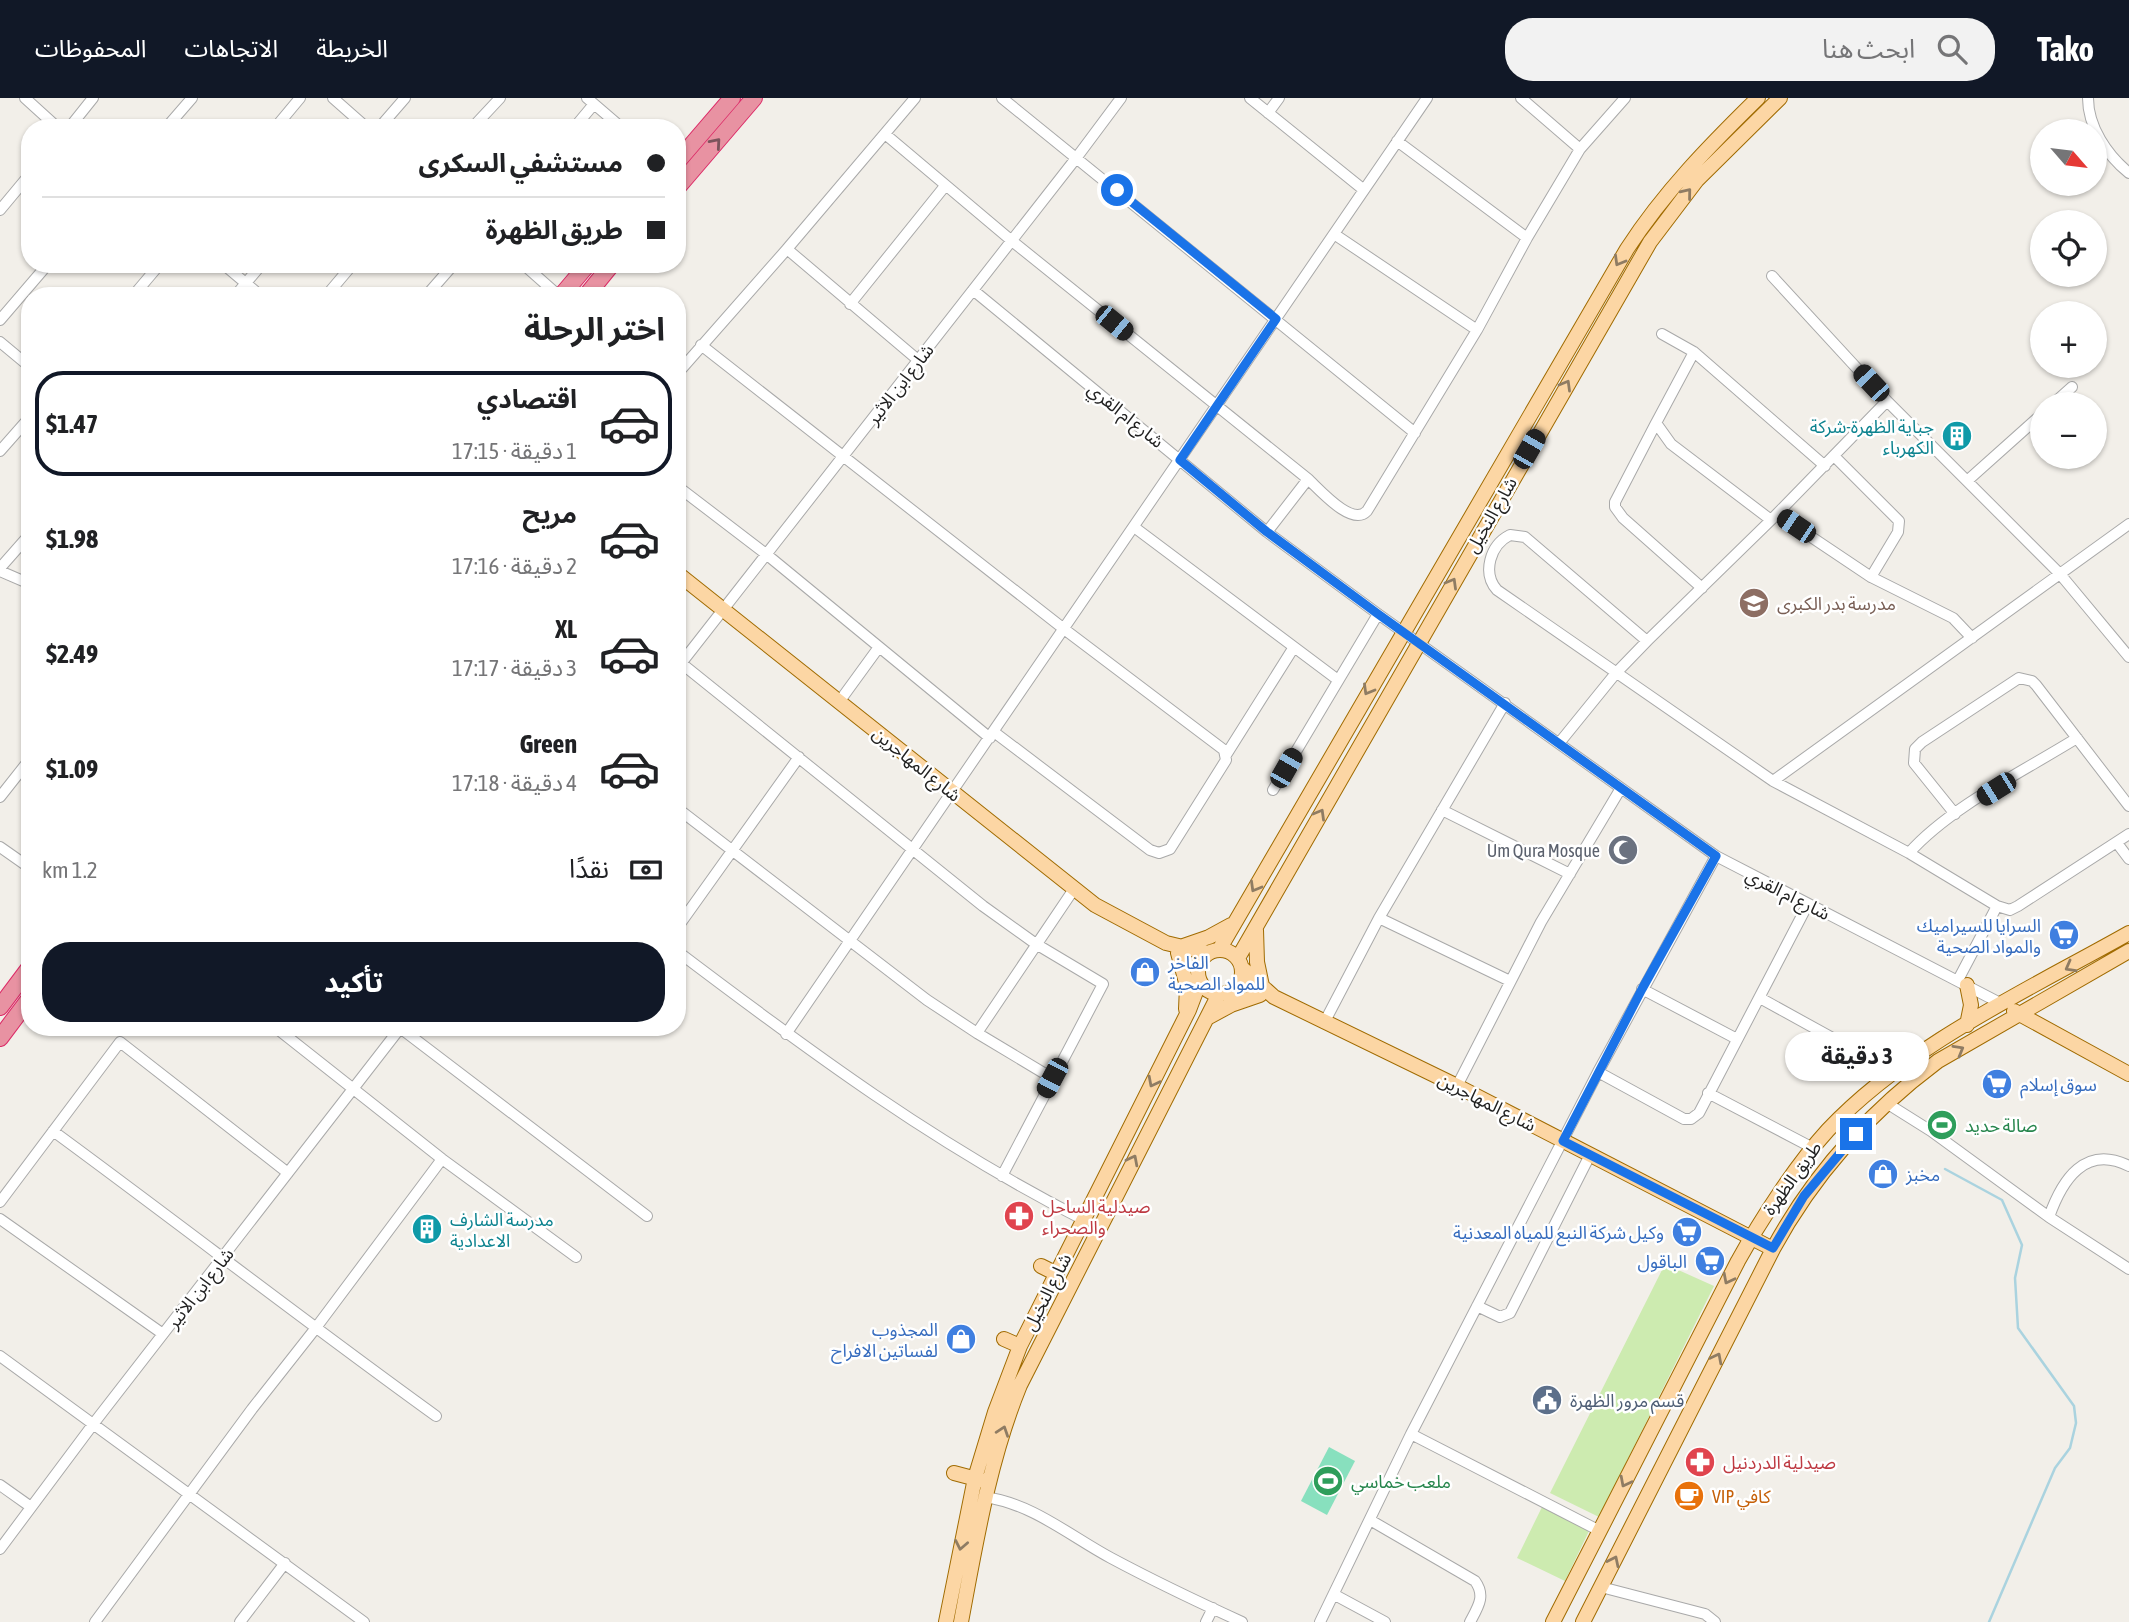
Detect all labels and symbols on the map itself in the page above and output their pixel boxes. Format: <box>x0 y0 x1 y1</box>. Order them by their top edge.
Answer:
north arrow <box>2030 119 2107 196</box>
one-way arrow <box>708 138 720 151</box>
route start <box>1101 174 1133 206</box>
one-way arrow <box>1678 188 1691 200</box>
one-way arrow <box>1615 254 1628 267</box>
car <box>1092 302 1137 344</box>
street label: شارع ابن الاثير <box>861 340 941 432</box>
car <box>1849 360 1894 406</box>
street label: شارع ام القري <box>1081 378 1168 455</box>
one-way arrow <box>1558 380 1571 393</box>
place label: جباية الظهرة-شركة الكهرباء <box>1810 416 1934 459</box>
building icon: جباية الظهرة-شركة الكهرباء <box>1940 419 1974 453</box>
car <box>1510 426 1549 472</box>
street label: شارع النخيل <box>1461 473 1525 559</box>
car <box>1773 506 1820 546</box>
one-way arrow <box>1444 577 1457 590</box>
school or university icon: مدرسة بدر الكبرى <box>1737 586 1771 620</box>
place label: مدرسة بدر الكبرى <box>1777 593 1896 615</box>
one-way arrow <box>1364 683 1377 696</box>
street label: شارع المهاجرين <box>866 722 965 809</box>
car <box>1267 745 1306 791</box>
car <box>1973 769 2020 809</box>
one-way arrow <box>1312 809 1325 821</box>
mosque icon: Um Qura Mosque <box>1606 833 1640 867</box>
place label: Um Qura Mosque <box>1487 840 1600 861</box>
street label: شارع ام القري <box>1741 864 1834 928</box>
one-way arrow <box>1250 880 1263 893</box>
place label: السرايا للسيراميك والمواد الصحية <box>1917 915 2041 958</box>
supermarket icon: السرايا للسيراميك والمواد الصحية <box>2047 918 2081 952</box>
place label: الفاخر للمواد الصحية <box>1167 952 1265 995</box>
shop icon: الفاخر للمواد الصحية <box>1128 955 1162 989</box>
one-way arrow <box>2064 959 2077 972</box>
callout: 3 دقيقة <box>1784 1032 1928 1082</box>
one-way arrow <box>1951 1045 1964 1058</box>
car <box>1033 1055 1072 1101</box>
supermarket icon: سوق إسلام <box>1980 1067 2014 1101</box>
street label: شارع المهاجرين <box>1433 1068 1539 1139</box>
place label: سوق إسلام <box>2020 1074 2097 1099</box>
one-way arrow <box>1148 1075 1162 1087</box>
sports icon: صالة حديد <box>1925 1108 1959 1142</box>
place label: صالة حديد <box>1965 1115 2038 1136</box>
route end <box>1840 1118 1872 1150</box>
street label: طريق الظهرة <box>1758 1137 1827 1219</box>
one-way arrow <box>1124 1155 1138 1167</box>
shop icon: مخبز <box>1866 1157 1900 1191</box>
place label: مخبز <box>1905 1164 1940 1186</box>
place label: صيدلية الساحل والصحراء <box>1042 1196 1150 1239</box>
pharmacy icon: صيدلية الساحل والصحراء <box>1002 1199 1036 1233</box>
place label: مدرسة الشارف الاعدادية <box>450 1209 554 1251</box>
building icon: مدرسة الشارف الاعدادية <box>410 1212 444 1246</box>
supermarket icon: وكيل شركة النبع للمياه المعدنية <box>1670 1215 1704 1249</box>
place label: وكيل شركة النبع للمياه المعدنية <box>1453 1222 1664 1247</box>
street label: شارع ابن الاثير <box>161 1244 241 1336</box>
supermarket icon: الباقول <box>1693 1244 1727 1278</box>
street label: شارع النخيل <box>1019 1250 1079 1336</box>
place label: الباقول <box>1638 1251 1687 1273</box>
one-way arrow <box>1723 1272 1737 1284</box>
place label: المجذوب لفساتين الافراح <box>831 1319 938 1364</box>
shop icon: المجذوب لفساتين الافراح <box>944 1322 978 1356</box>
one-way arrow <box>1708 1353 1722 1365</box>
public building icon: قسم مرور الظهرة <box>1530 1383 1564 1417</box>
place label: قسم مرور الظهرة <box>1570 1390 1684 1414</box>
one-way arrow <box>995 1425 1009 1438</box>
pharmacy icon: صيدلية الدردنيل <box>1683 1445 1717 1479</box>
place label: صيدلية الدردنيل <box>1723 1452 1836 1474</box>
sports icon: ملعب خماسي <box>1311 1464 1345 1498</box>
place label: ملعب خماسي <box>1351 1471 1451 1495</box>
one-way arrow <box>1619 1474 1633 1487</box>
cafe icon: VIP كافي <box>1672 1479 1706 1513</box>
place label: VIP كافي <box>1712 1486 1771 1510</box>
one-way arrow <box>954 1539 969 1551</box>
one-way arrow <box>1605 1556 1619 1568</box>

